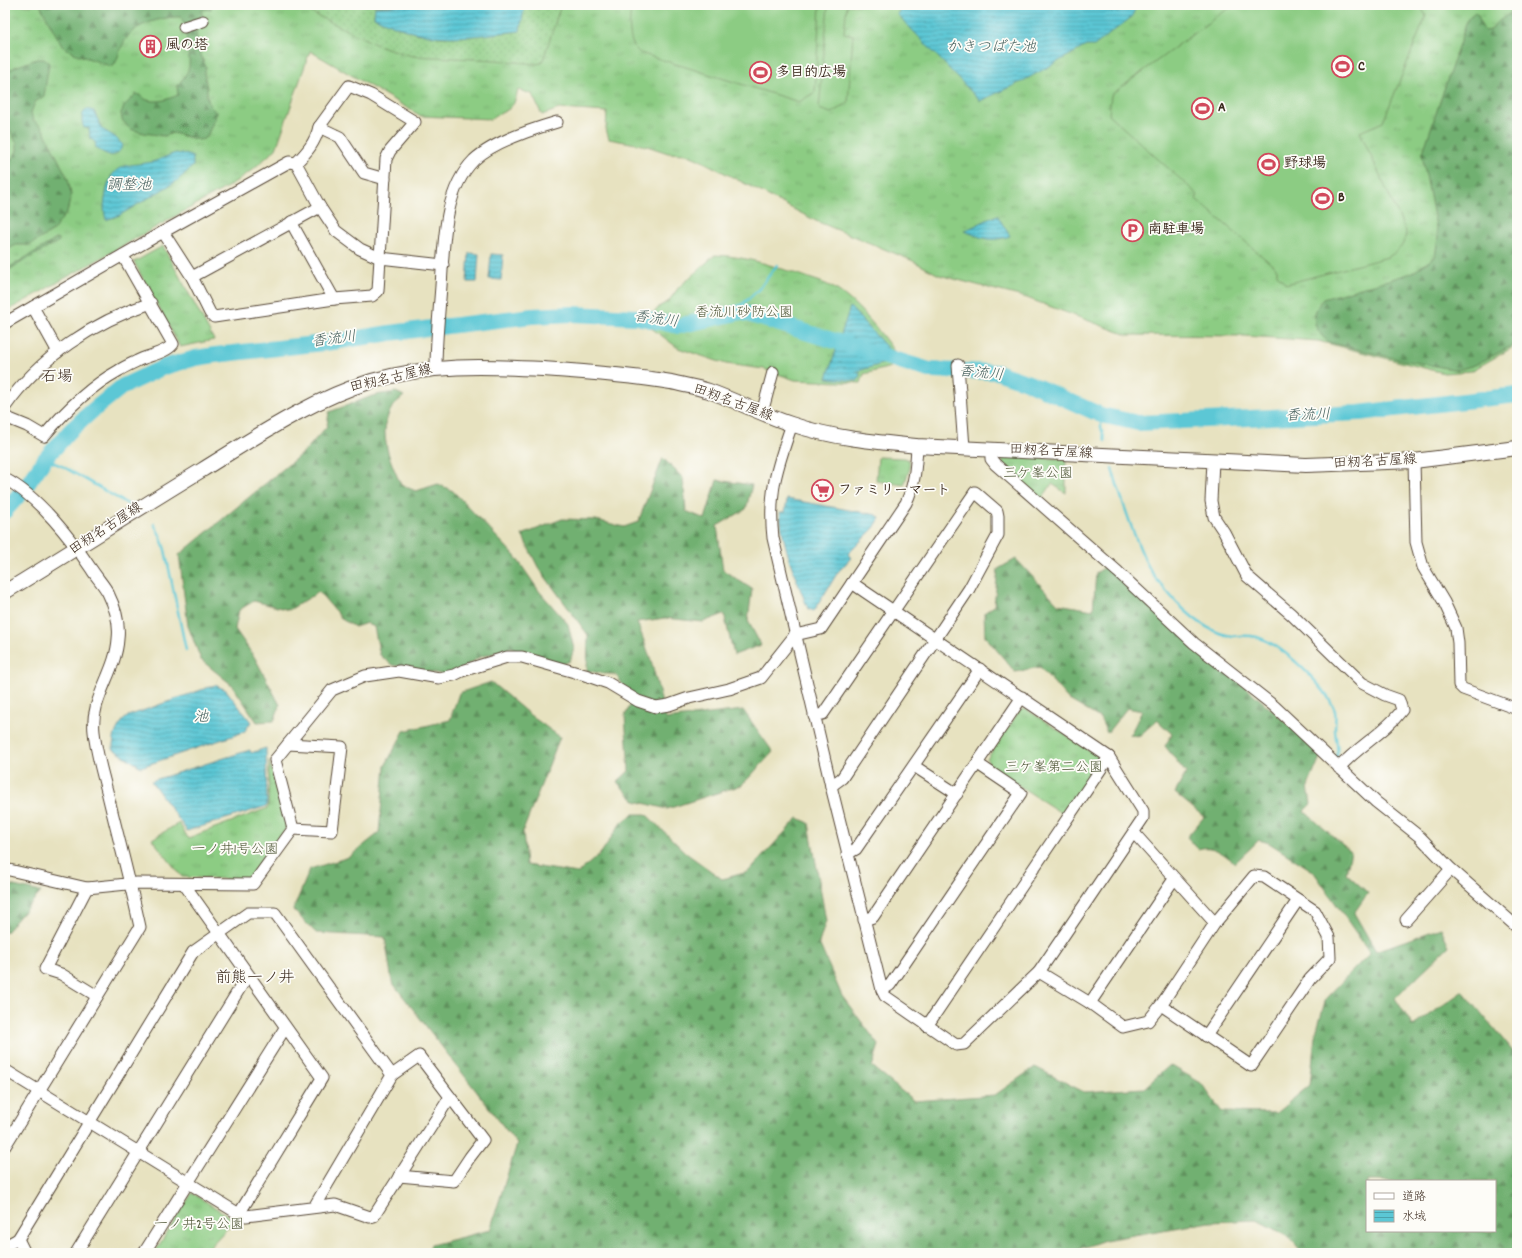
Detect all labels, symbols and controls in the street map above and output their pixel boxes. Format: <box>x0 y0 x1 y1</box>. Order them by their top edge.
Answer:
building icon: 風の塔 <box>138 33 164 59</box>
place label: 風の塔 <box>166 36 208 56</box>
water label: かきつばた池 <box>946 37 1037 59</box>
sports icon: C <box>1330 54 1356 80</box>
place label: C <box>1358 57 1365 77</box>
sports icon: 多目的広場 <box>747 60 773 86</box>
place label: 多目的広場 <box>776 63 846 83</box>
sports icon: A <box>1190 95 1216 121</box>
place label: A <box>1218 98 1226 118</box>
sports icon: 野球場 <box>1256 151 1282 177</box>
place label: 野球場 <box>1284 154 1326 174</box>
water label: 調整池 <box>106 175 152 197</box>
sports icon: B <box>1310 185 1336 211</box>
place label: B <box>1338 188 1345 208</box>
parking icon: 南駐車場 <box>1119 217 1145 243</box>
place label: 南駐車場 <box>1148 220 1204 240</box>
park label: 香流川砂防公園 <box>695 303 793 323</box>
water label: 香流川 <box>632 306 680 334</box>
water label: 香流川 <box>310 326 358 354</box>
street label: 田籾名古屋線 <box>348 360 434 398</box>
water label: 香流川 <box>957 361 1005 387</box>
district label: 石場 <box>41 366 73 389</box>
street label: 田籾名古屋線 <box>690 379 776 427</box>
water label: 香流川 <box>1285 404 1331 428</box>
street label: 田籾名古屋線 <box>1009 440 1093 464</box>
street label: 田籾名古屋線 <box>1333 450 1417 474</box>
park label: 三ケ峯公園 <box>1003 464 1073 484</box>
supermarket icon: ファミリーマート <box>809 478 835 504</box>
place label: ファミリーマート <box>838 481 951 501</box>
street label: 田籾名古屋線 <box>65 498 147 560</box>
water label: 池 <box>193 707 209 729</box>
park label: 三ケ峯第二公園 <box>1005 758 1103 778</box>
park label: 一ノ井1号公園 <box>191 840 279 860</box>
district label: 前熊一ノ井 <box>215 967 295 990</box>
legend <box>1366 1180 1496 1232</box>
text: 道路 <box>1402 1189 1426 1206</box>
text: 水域 <box>1402 1209 1426 1226</box>
park label: 一ノ井2号公園 <box>154 1215 244 1235</box>

